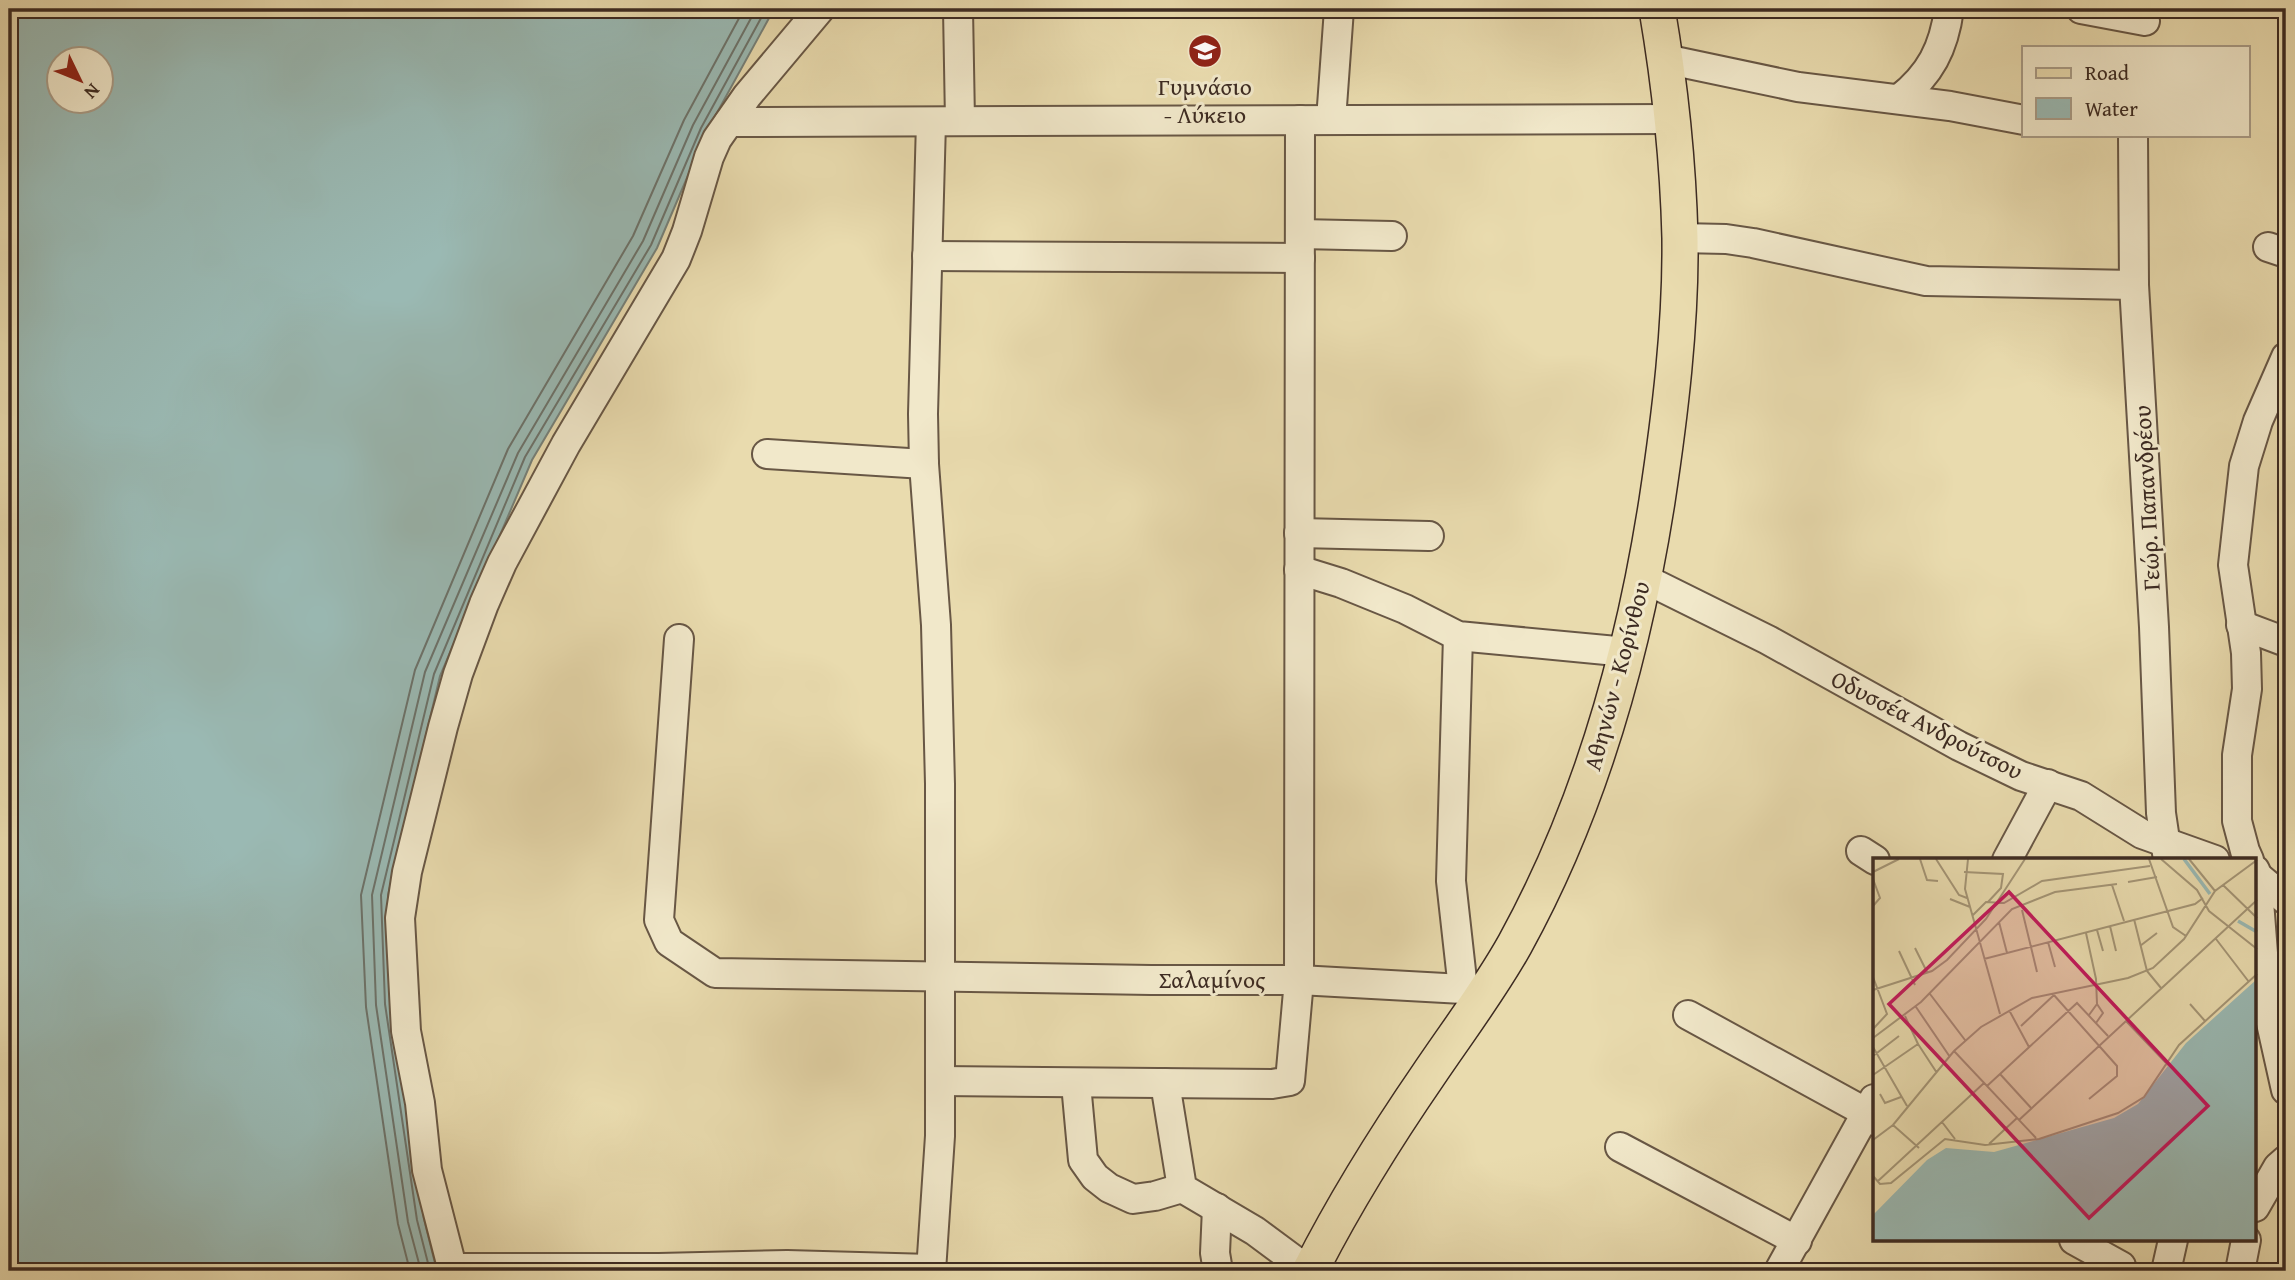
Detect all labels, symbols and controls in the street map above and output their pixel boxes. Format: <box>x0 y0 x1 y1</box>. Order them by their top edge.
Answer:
school or university icon: Γυμνάσιο - Λύκειο <box>1186 32 1224 70</box>
north arrow <box>46 46 116 116</box>
legend <box>2022 46 2250 136</box>
text: Road <box>2085 57 2130 88</box>
place label: Γυμνάσιο - Λύκειο <box>1158 69 1252 132</box>
text: N <box>78 77 107 106</box>
text: Water <box>2085 93 2138 124</box>
street label: Γεώρ. Παπανδρέου <box>2124 404 2169 592</box>
street label: Αθηνών - Κορίνθου <box>1574 577 1659 774</box>
street label: Οδυσσέα Ανδρούτσου <box>1825 661 2029 788</box>
inset map <box>1873 858 2256 1242</box>
street label: Σαλαμίνος <box>1159 962 1265 997</box>

